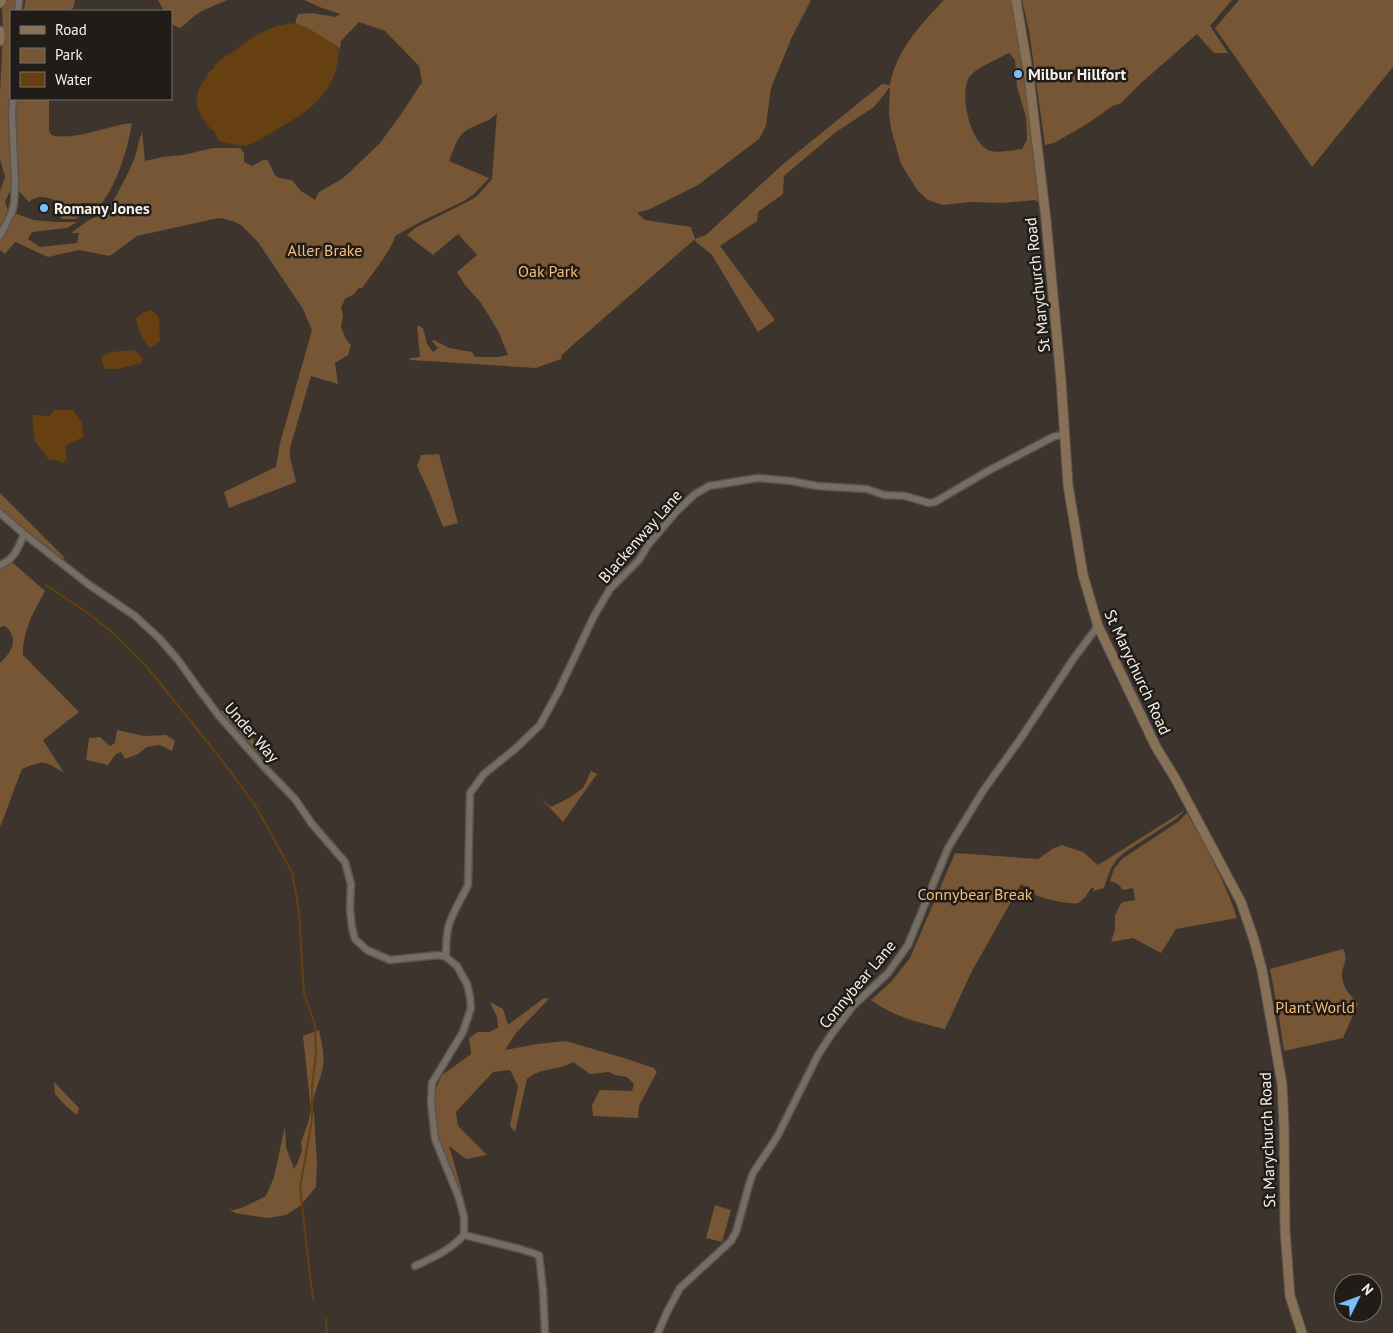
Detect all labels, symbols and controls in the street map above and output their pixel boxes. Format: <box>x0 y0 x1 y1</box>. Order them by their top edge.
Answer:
legend <box>10 10 172 100</box>
text: Road <box>55 20 87 39</box>
text: Park <box>55 45 83 64</box>
place label: Milbur Hillfort <box>1028 64 1127 84</box>
marker: Milbur Hillfort <box>1012 68 1024 80</box>
text: Water <box>55 70 92 89</box>
place label: Romany Jones <box>54 198 150 218</box>
marker: Romany Jones <box>38 202 50 214</box>
street label: St Marychurch Road <box>1020 216 1054 354</box>
park label: Aller Brake <box>288 240 362 260</box>
park label: Oak Park <box>518 261 578 281</box>
street label: Blackenway Lane <box>594 485 686 587</box>
street label: St Marychurch Road <box>1100 606 1176 738</box>
street label: Under Way <box>220 698 284 767</box>
park label: Connybear Break <box>917 884 1033 904</box>
street label: Connybear Lane <box>814 936 900 1032</box>
park label: Plant World <box>1275 997 1355 1017</box>
street label: St Marychurch Road <box>1255 1072 1279 1208</box>
north arrow <box>1333 1273 1383 1323</box>
text: N <box>1358 1280 1377 1299</box>

